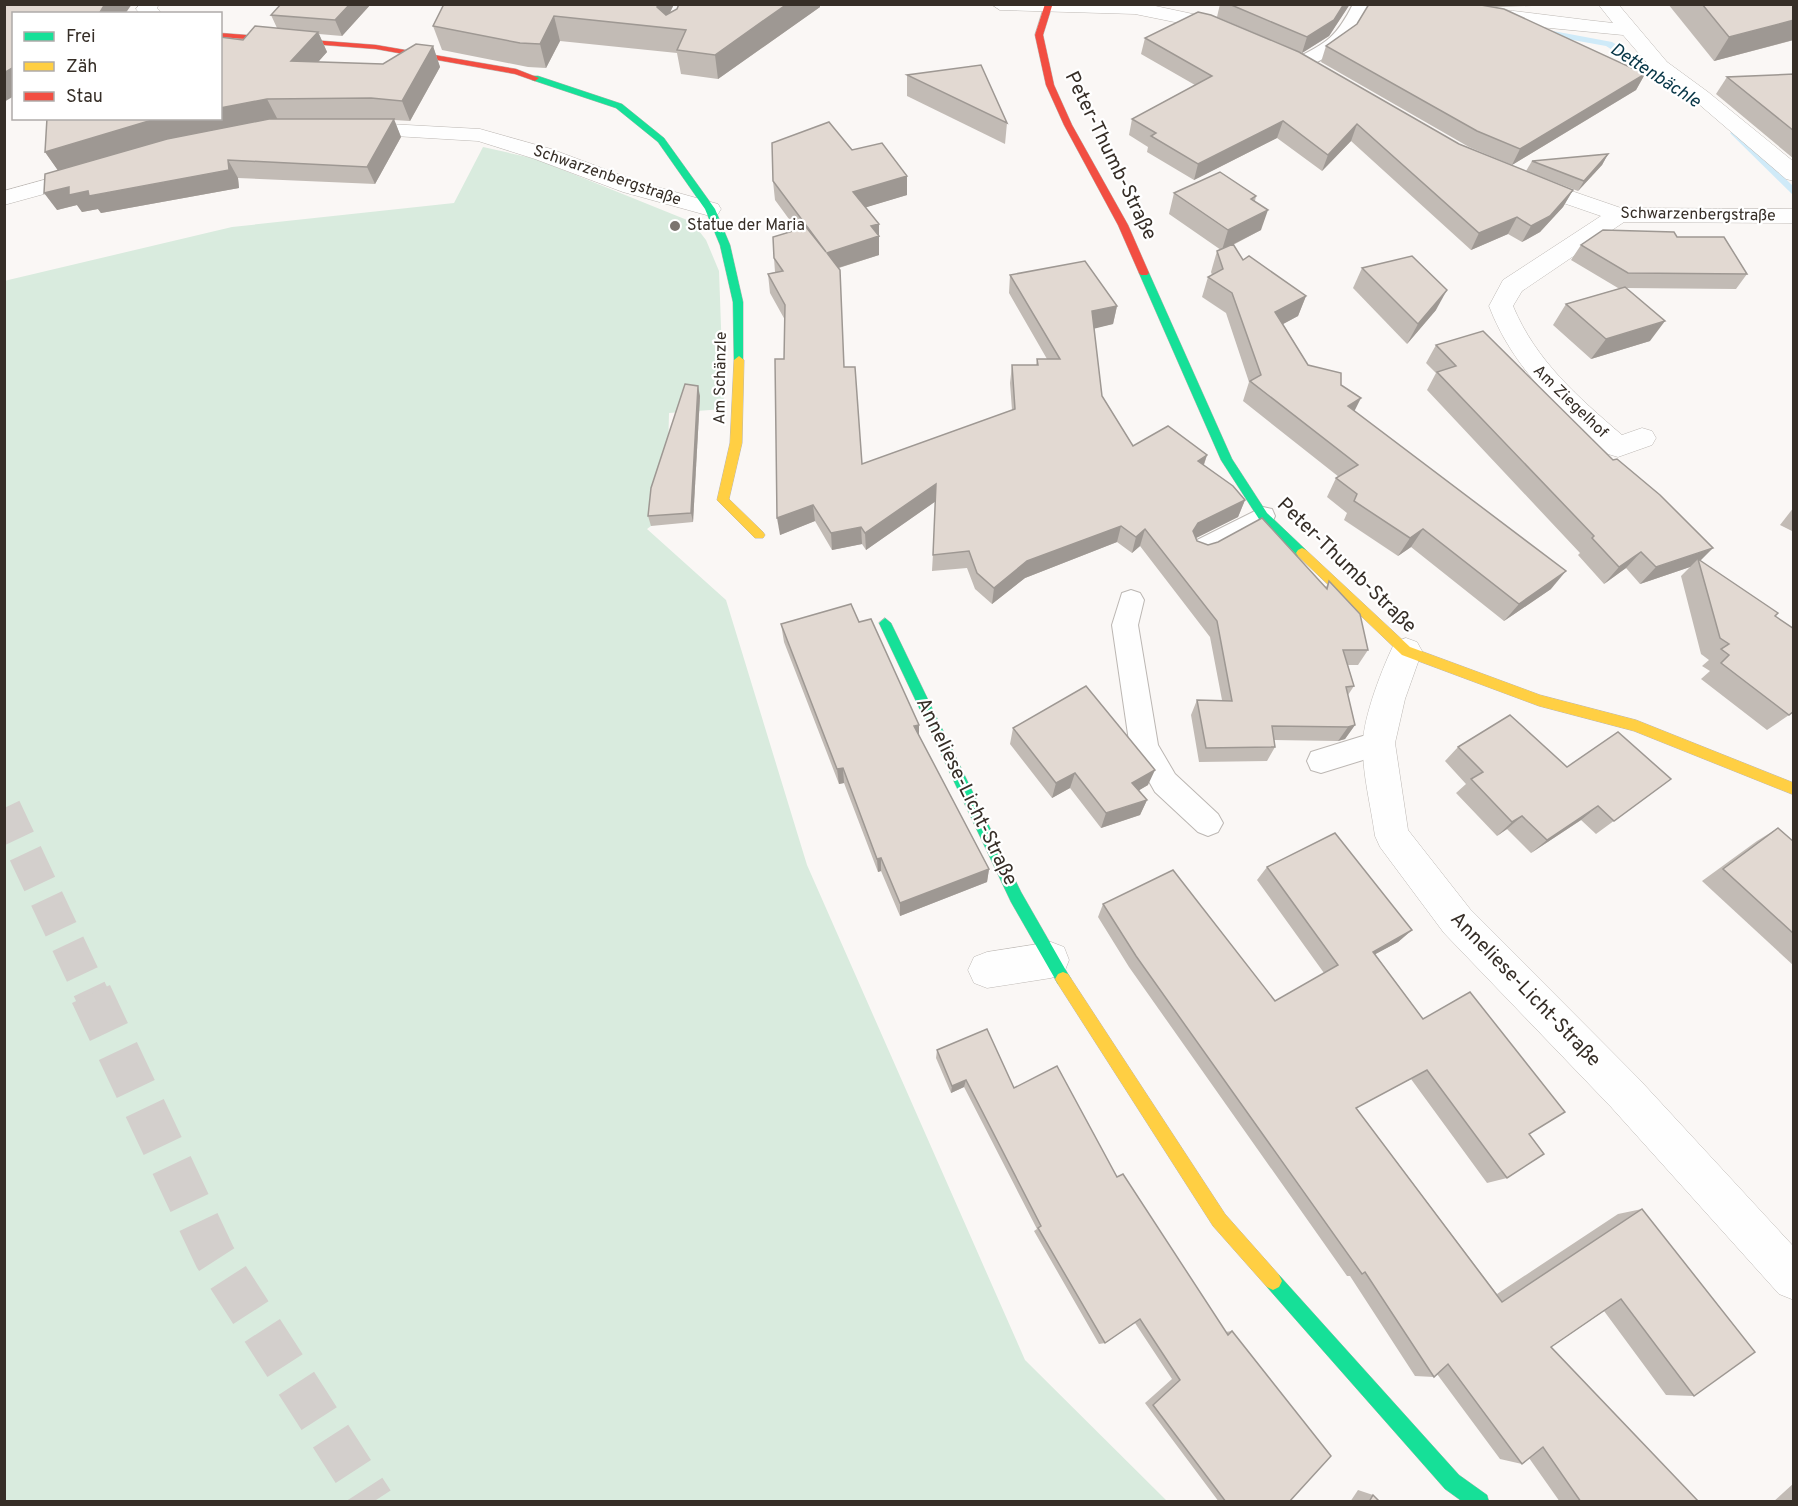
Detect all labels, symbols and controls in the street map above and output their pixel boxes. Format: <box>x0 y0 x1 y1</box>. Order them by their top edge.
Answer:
legend <box>12 12 222 120</box>
text: Frei <box>66 26 96 49</box>
water label: Dettenbächle <box>1605 38 1705 114</box>
text: Zäh <box>66 56 97 79</box>
street label: Peter-Thumb-Straße <box>1058 67 1162 245</box>
text: Stau <box>66 86 103 109</box>
street label: Schwarzenbergstraße <box>530 141 684 211</box>
street label: Schwarzenbergstraße <box>1620 204 1776 226</box>
place label: Statue der Maria <box>687 216 805 236</box>
marker: Statue der Maria <box>668 219 682 233</box>
street label: Am Schänzle <box>710 331 732 425</box>
street label: Am Ziegelhof <box>1528 361 1612 443</box>
street label: Peter-Thumb-Straße <box>1271 493 1421 639</box>
street label: Anneliese-Licht-Straße <box>909 694 1023 890</box>
street label: Anneliese-Licht-Straße <box>1444 907 1606 1073</box>

